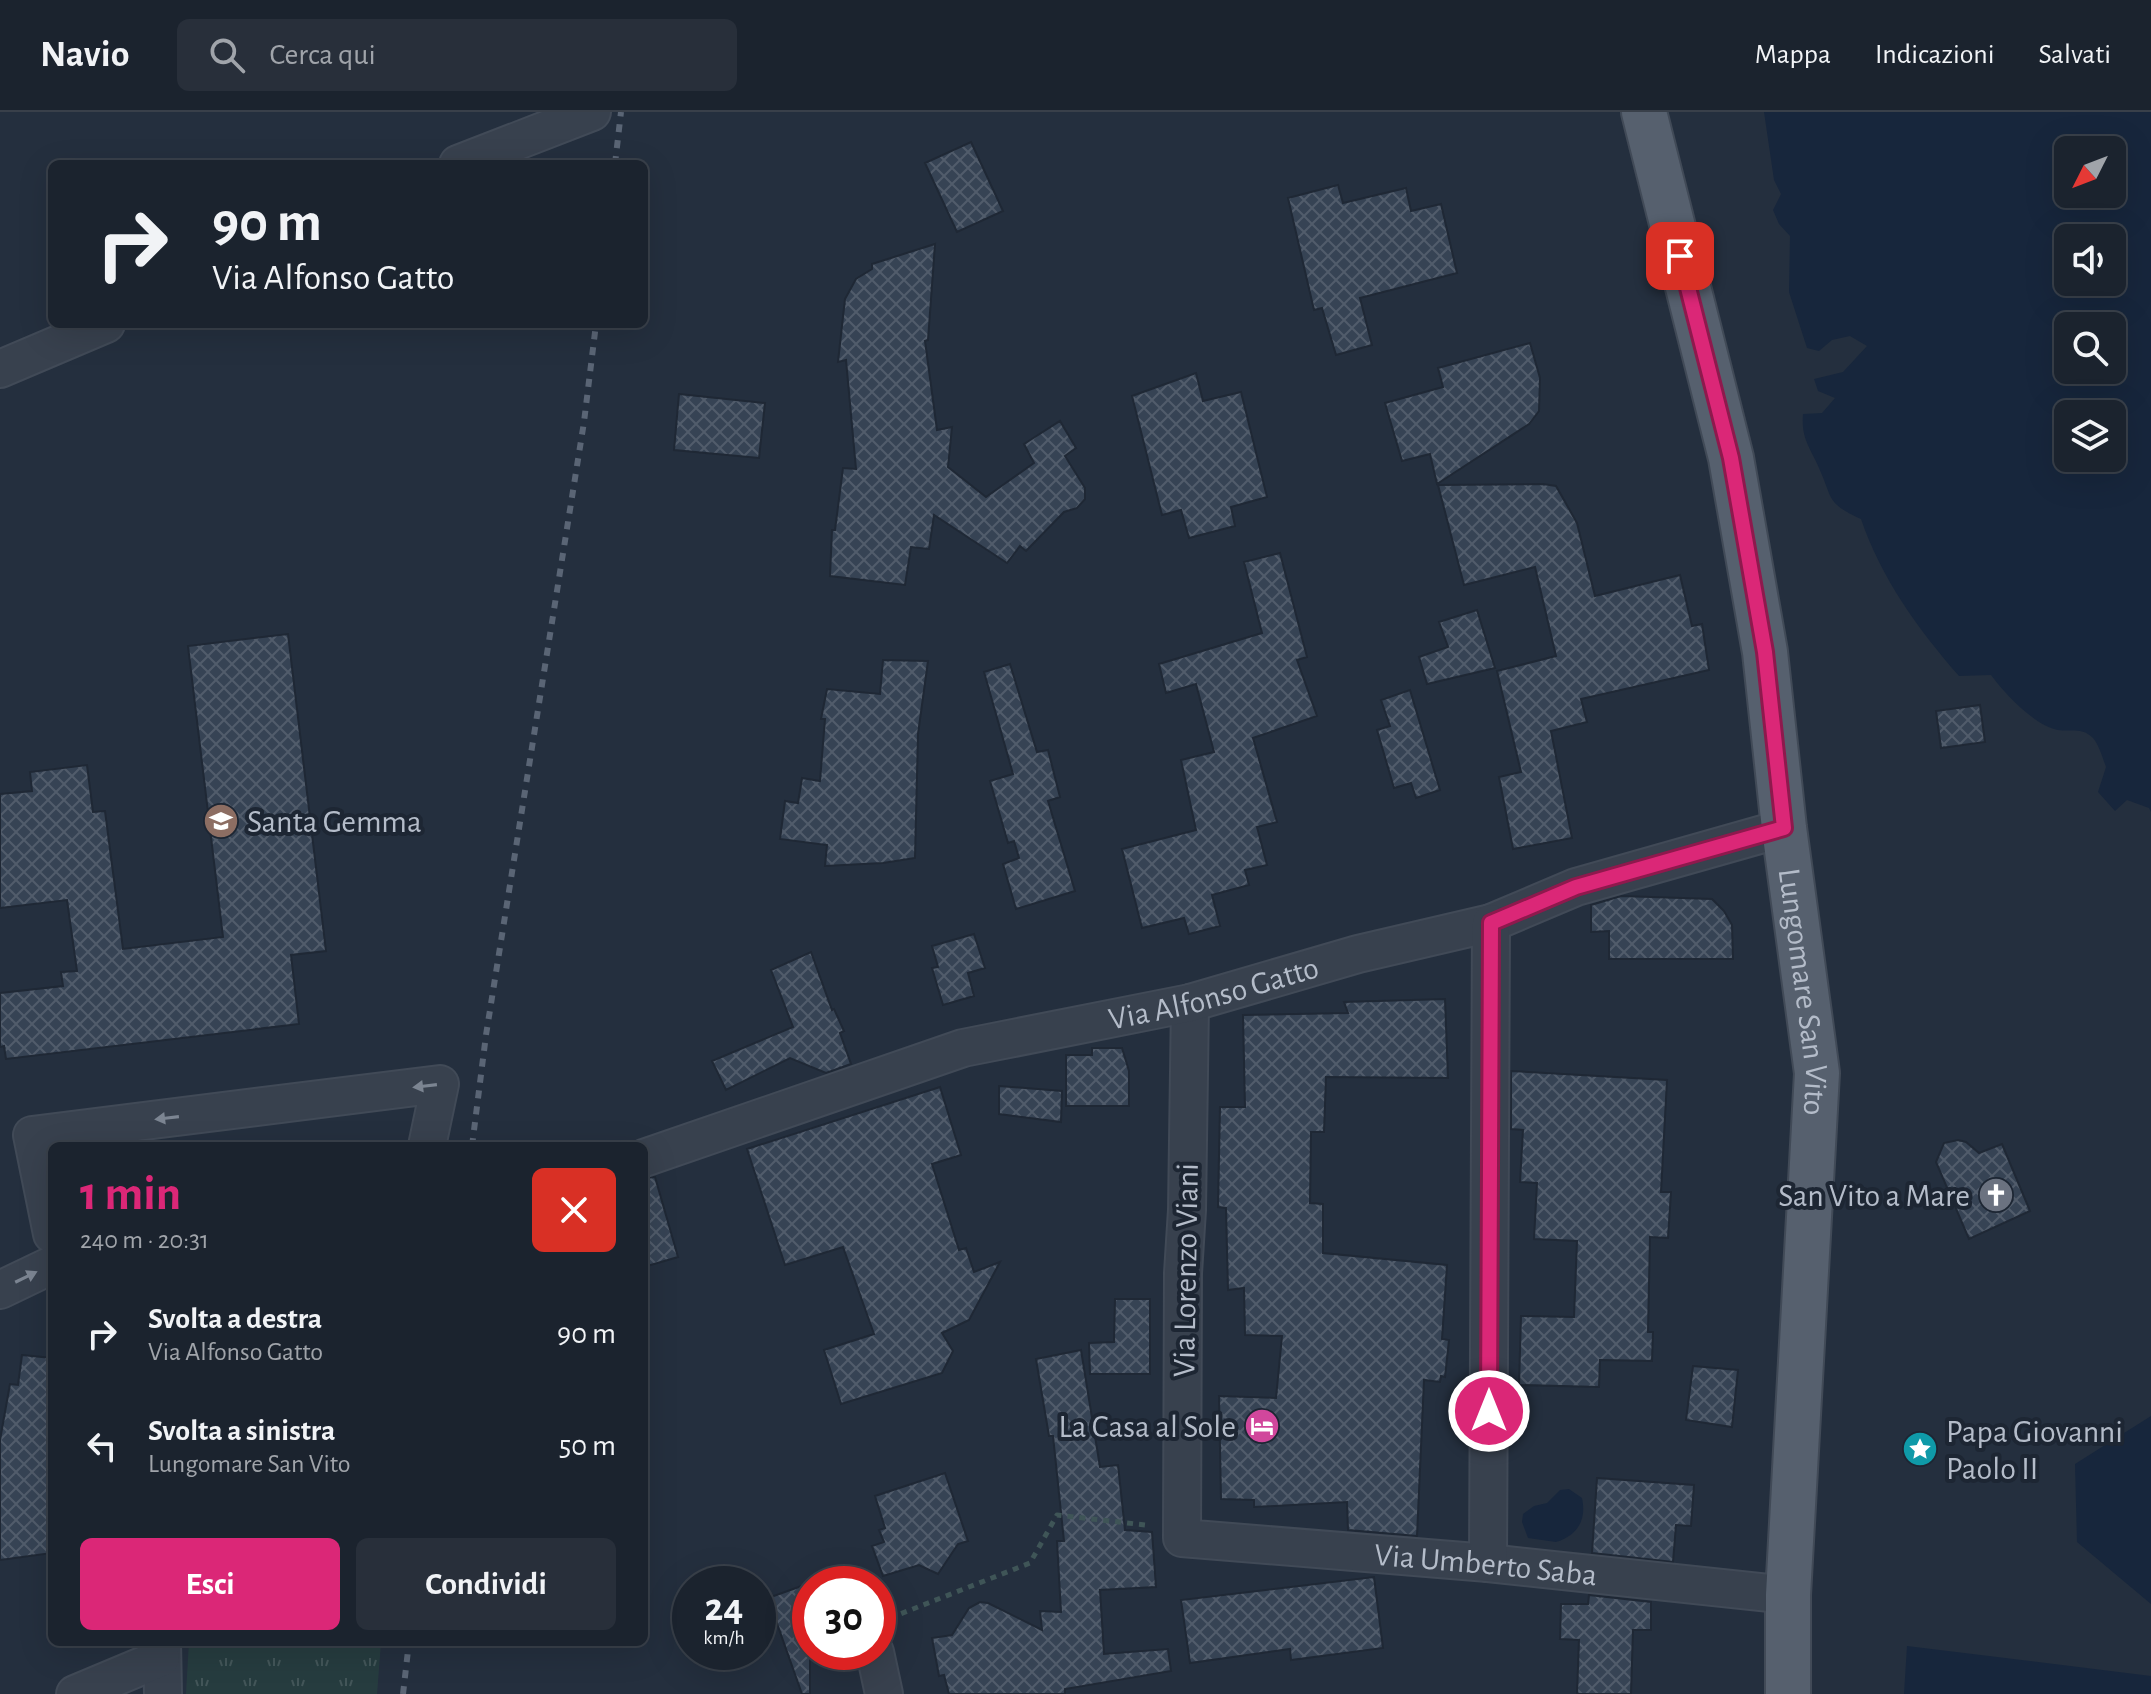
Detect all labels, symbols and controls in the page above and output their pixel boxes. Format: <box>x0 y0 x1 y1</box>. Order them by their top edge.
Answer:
search box <box>177 19 737 91</box>
icon: search <box>205 33 249 77</box>
text: Navio <box>40 36 129 74</box>
text: Cerca qui <box>269 40 376 70</box>
text: Mappa <box>1755 41 1831 69</box>
text: Indicazioni <box>1875 41 1994 69</box>
text: Salvati <box>2038 41 2111 69</box>
north arrow <box>2054 136 2126 208</box>
map controls <box>2054 136 2126 472</box>
icon: right <box>80 192 184 296</box>
text: 90 m <box>212 195 322 251</box>
pin <box>1646 222 1714 290</box>
button: sound <box>2054 224 2126 296</box>
icon: arrive <box>1658 234 1702 278</box>
text: Via Alfonso Gatto <box>212 260 454 296</box>
button: search <box>2054 312 2126 384</box>
button: layers <box>2054 400 2126 472</box>
school or university icon: Santa Gemma <box>202 802 240 840</box>
place label: Santa Gemma <box>247 806 422 838</box>
street label: Lungomare San Vito <box>1773 866 1832 1116</box>
street label: Via Alfonso Gatto <box>1106 951 1322 1036</box>
one-way arrow <box>412 1080 437 1093</box>
one-way arrow <box>154 1112 179 1125</box>
street label: Via Lorenzo Viani <box>1168 1163 1204 1377</box>
button: close <box>532 1168 616 1252</box>
text: 1 min <box>80 1171 181 1219</box>
church icon: San Vito a Mare <box>1977 1176 2015 1214</box>
place label: San Vito a Mare <box>1778 1180 1970 1212</box>
text: 240 m · 20:31 <box>80 1227 209 1253</box>
one-way arrow <box>14 1270 38 1284</box>
text: Svolta a destra <box>148 1304 322 1334</box>
icon: right <box>80 1312 124 1356</box>
text: 90 m <box>557 1319 616 1349</box>
text: Via Alfonso Gatto <box>148 1339 323 1365</box>
position arrow <box>1447 1369 1531 1453</box>
hotel icon: La Casa al Sole <box>1243 1407 1281 1445</box>
place label: La Casa al Sole <box>1058 1411 1236 1443</box>
text: Svolta a sinistra <box>148 1416 335 1446</box>
place label: Papa Giovanni Paolo II <box>1946 1416 2123 1485</box>
icon: left <box>80 1424 124 1468</box>
place icon: Papa Giovanni Paolo II <box>1901 1430 1939 1468</box>
text: 50 m <box>559 1431 616 1461</box>
text: Lungomare San Vito <box>148 1451 350 1477</box>
button: Esci <box>80 1538 340 1630</box>
button: Condividi <box>356 1538 616 1630</box>
street label: Via Umberto Saba <box>1373 1539 1599 1592</box>
speed limit sign: 30 <box>792 1566 896 1670</box>
text: 24 <box>705 1588 743 1628</box>
text: km/h <box>703 1628 745 1648</box>

